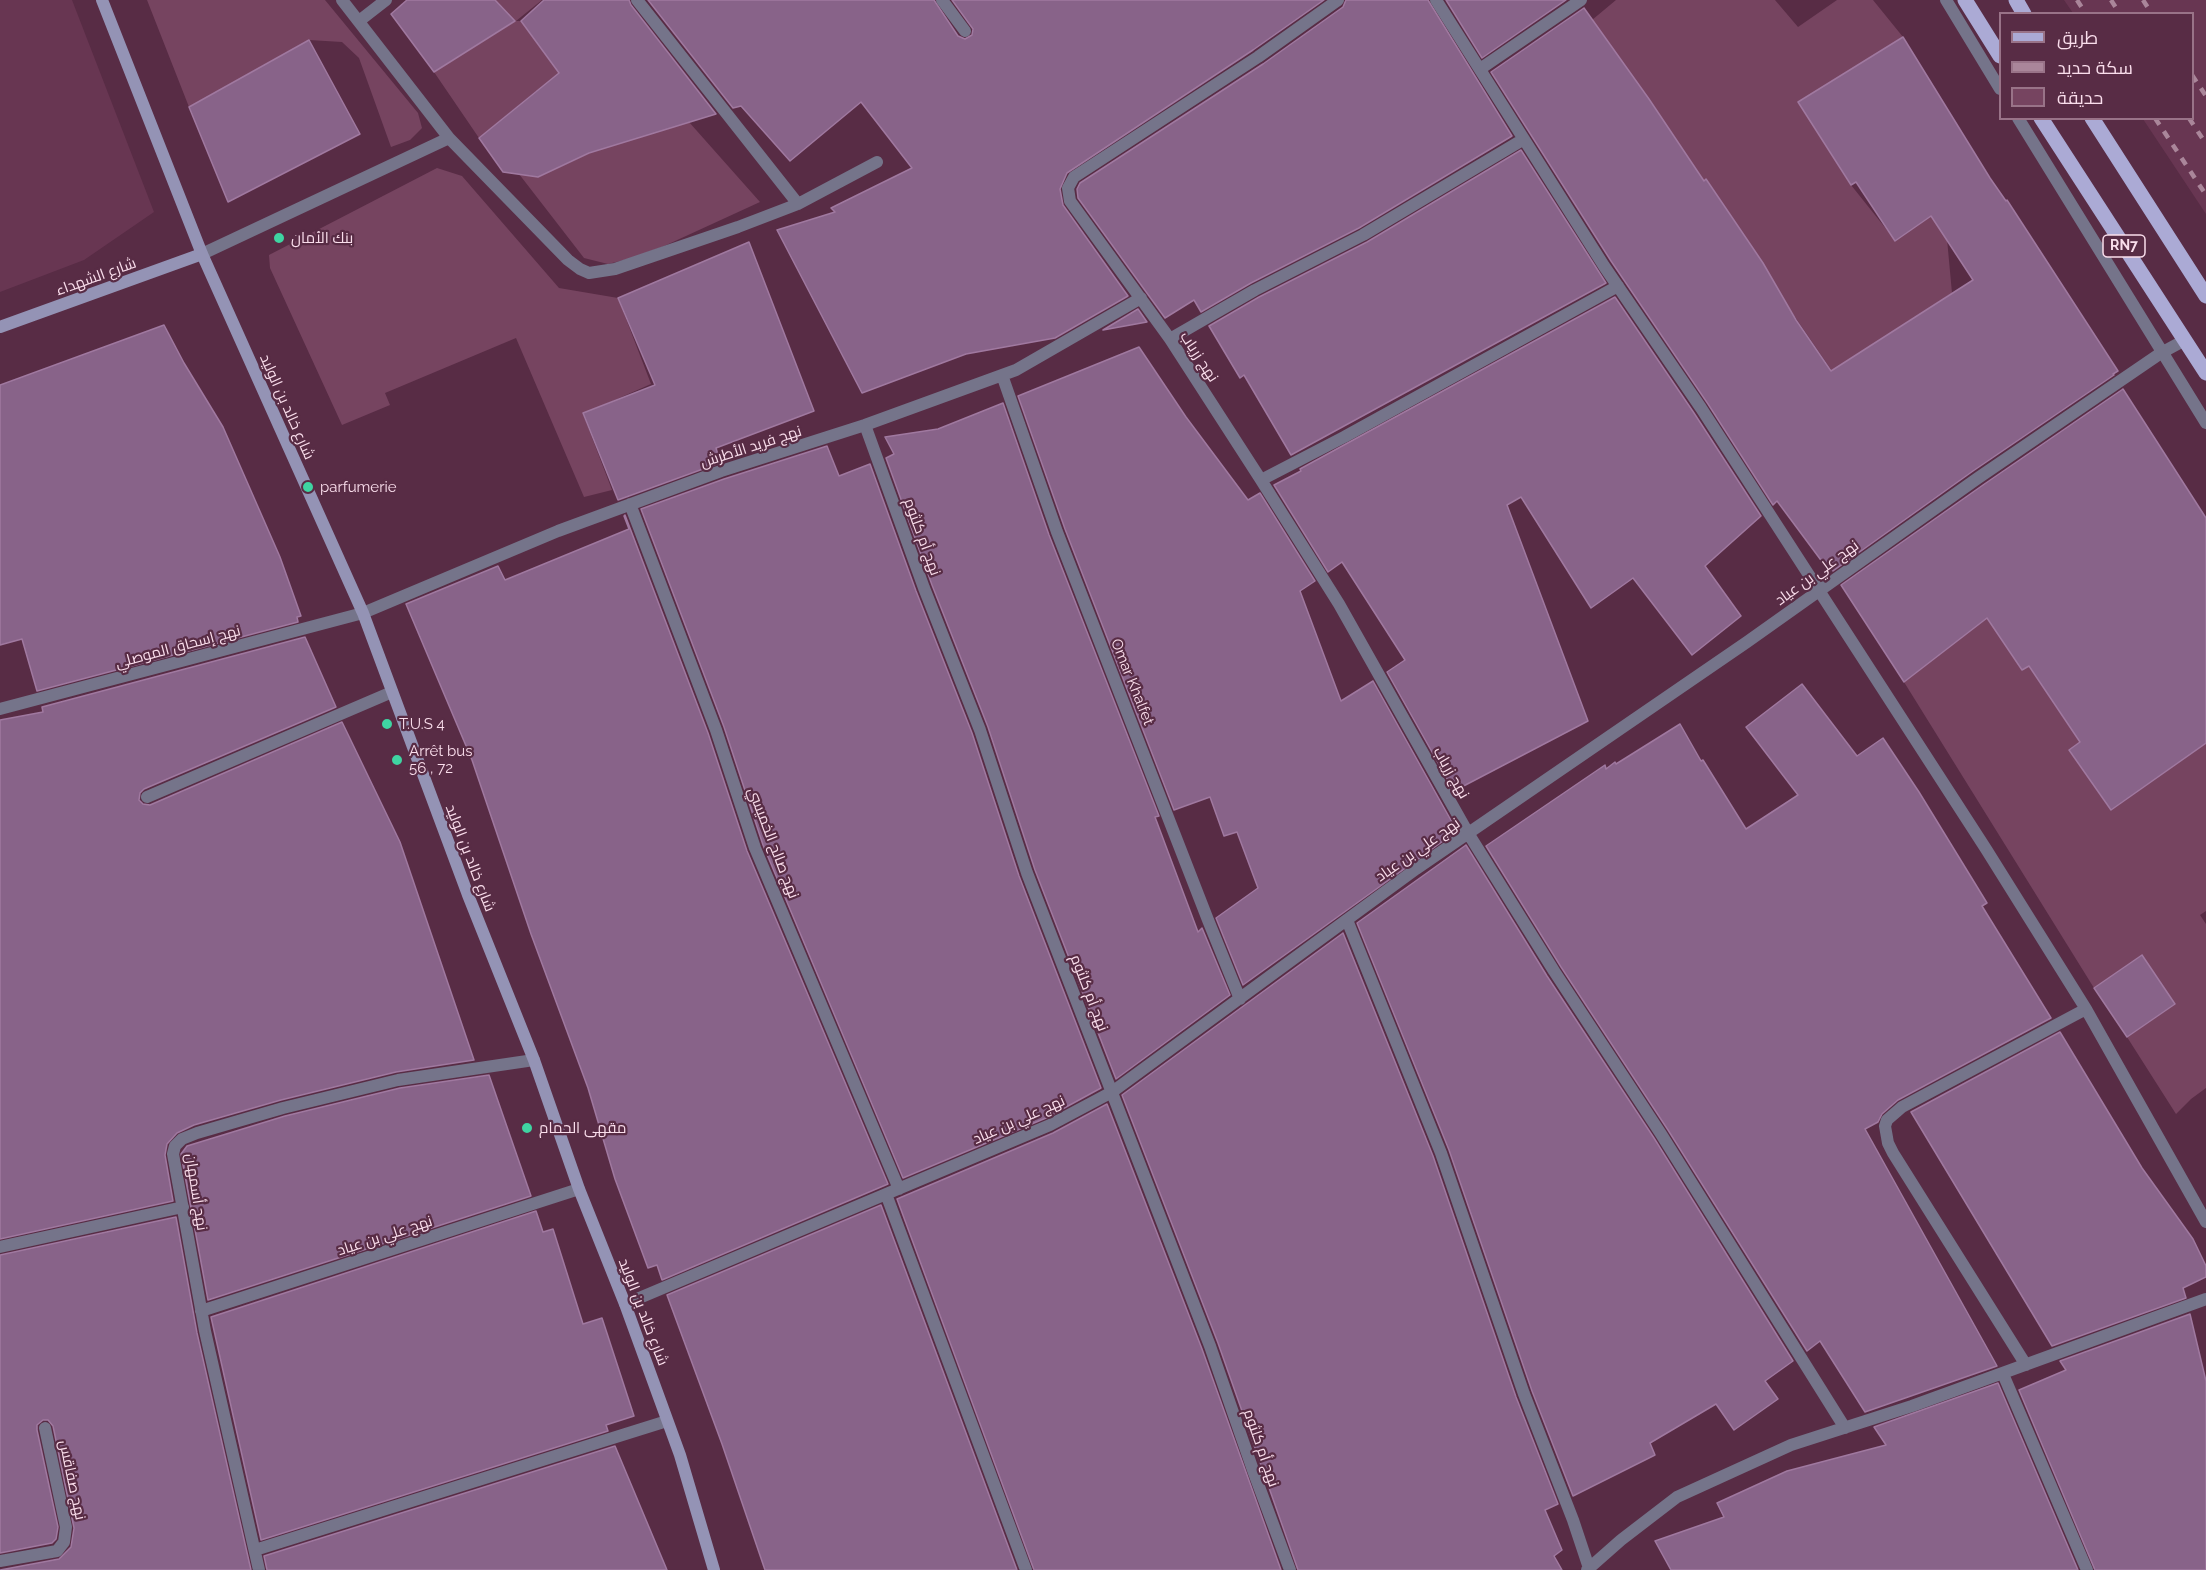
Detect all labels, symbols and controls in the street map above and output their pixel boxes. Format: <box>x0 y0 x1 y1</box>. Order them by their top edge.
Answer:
legend <box>1999 12 2194 120</box>
text: طريق <box>2057 27 2098 48</box>
text: سكة حديد <box>2057 57 2133 78</box>
text: حديقة <box>2057 87 2103 108</box>
place label: بنك الأمان <box>291 229 353 247</box>
marker: بنك الأمان <box>272 231 286 245</box>
road number: RN7 <box>2103 235 2145 257</box>
street label: شارع الشهداء <box>53 254 139 300</box>
street label: نهج زرياب <box>1176 328 1222 386</box>
street label: شارع خالد بن الوليد <box>256 352 318 462</box>
street label: نهج فريد الأطرش <box>698 422 804 472</box>
place label: parfumerie <box>320 478 396 496</box>
marker: parfumerie <box>301 480 315 494</box>
street label: نهج أم كلثوم <box>900 496 944 578</box>
street label: نهج علي بن عياد <box>1772 537 1862 609</box>
street label: نهج إسحاق الموصلي <box>113 622 243 672</box>
street label: Omar Khalfet <box>1107 636 1157 728</box>
place label: T.U.S 4 <box>399 715 445 733</box>
marker: T.U.S 4 <box>380 717 394 731</box>
place label: Arrêt bus 56 , 72 <box>409 742 472 777</box>
street label: نهج زرياب <box>1429 744 1473 802</box>
marker: Arrêt bus 56 , 72 <box>390 753 404 767</box>
street label: نهج صالح الخميسي <box>744 785 802 901</box>
street label: شارع خالد بن الوليد <box>441 802 499 914</box>
street label: نهج علي بن عياد <box>1372 814 1464 886</box>
street label: نهج أم كلثوم <box>1066 952 1112 1034</box>
street label: نهج علي بن عياد <box>970 1092 1068 1148</box>
place label: مقهى الحمام <box>539 1119 626 1137</box>
marker: مقهى الحمام <box>520 1121 534 1135</box>
street label: نهج أسمهان <box>181 1152 211 1232</box>
street label: نهج علي بن عياد <box>335 1212 435 1260</box>
street label: شارع خالد بن الوليد <box>614 1256 672 1368</box>
street label: نهج أم كلثوم <box>1239 1407 1283 1489</box>
street label: نهج صفاقس <box>55 1438 89 1522</box>

